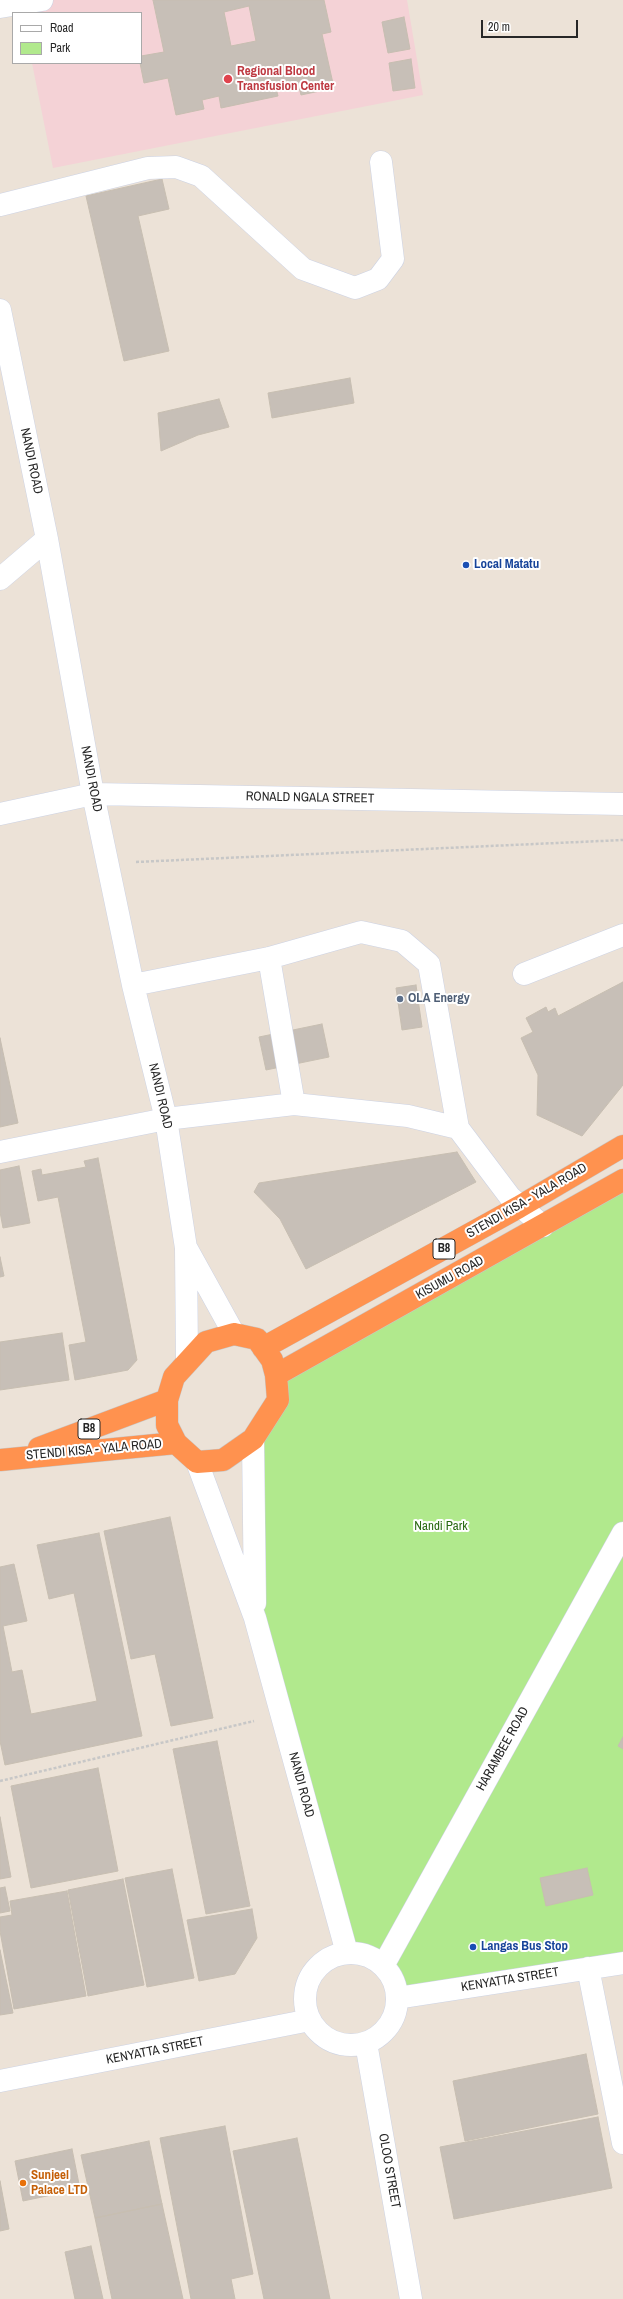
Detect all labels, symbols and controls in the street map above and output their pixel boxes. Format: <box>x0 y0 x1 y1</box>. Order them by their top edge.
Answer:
legend <box>12 12 142 64</box>
scale bar <box>483 12 580 38</box>
text: 20 m <box>488 19 510 35</box>
text: Road <box>50 20 74 36</box>
text: Park <box>50 40 70 56</box>
place label: Regional Blood Transfusion Center <box>237 64 334 95</box>
marker: Regional Blood Transfusion Center <box>222 73 234 85</box>
street label: NANDI ROAD <box>16 427 46 495</box>
place label: Local Matatu <box>474 557 539 573</box>
marker: Local Matatu <box>461 560 471 570</box>
street label: NANDI ROAD <box>77 745 105 813</box>
street label: RONALD NGALA STREET <box>246 789 374 807</box>
place label: OLA Energy <box>408 991 470 1007</box>
marker: OLA Energy <box>395 994 405 1004</box>
street label: NANDI ROAD <box>145 1062 175 1130</box>
street label: STENDI KISA - YALA ROAD <box>464 1160 590 1242</box>
road number: B8 <box>433 1239 455 1259</box>
street label: KISUMU ROAD <box>413 1253 487 1303</box>
road number: B8 <box>78 1419 100 1439</box>
street label: STENDI KISA - YALA ROAD <box>26 1436 162 1464</box>
park label: Nandi Park <box>414 1519 468 1535</box>
street label: HARAMBEE ROAD <box>473 1704 533 1794</box>
street label: NANDI ROAD <box>285 1751 317 1819</box>
place label: Langas Bus Stop <box>481 1939 568 1955</box>
marker: Langas Bus Stop <box>468 1942 478 1952</box>
street label: KENYATTA STREET <box>460 1965 560 1995</box>
street label: KENYATTA STREET <box>105 2034 205 2068</box>
street label: OLOO STREET <box>375 2132 403 2210</box>
place label: Sunjeel Palace LTD <box>31 2168 88 2199</box>
marker: Sunjeel Palace LTD <box>18 2178 28 2188</box>

